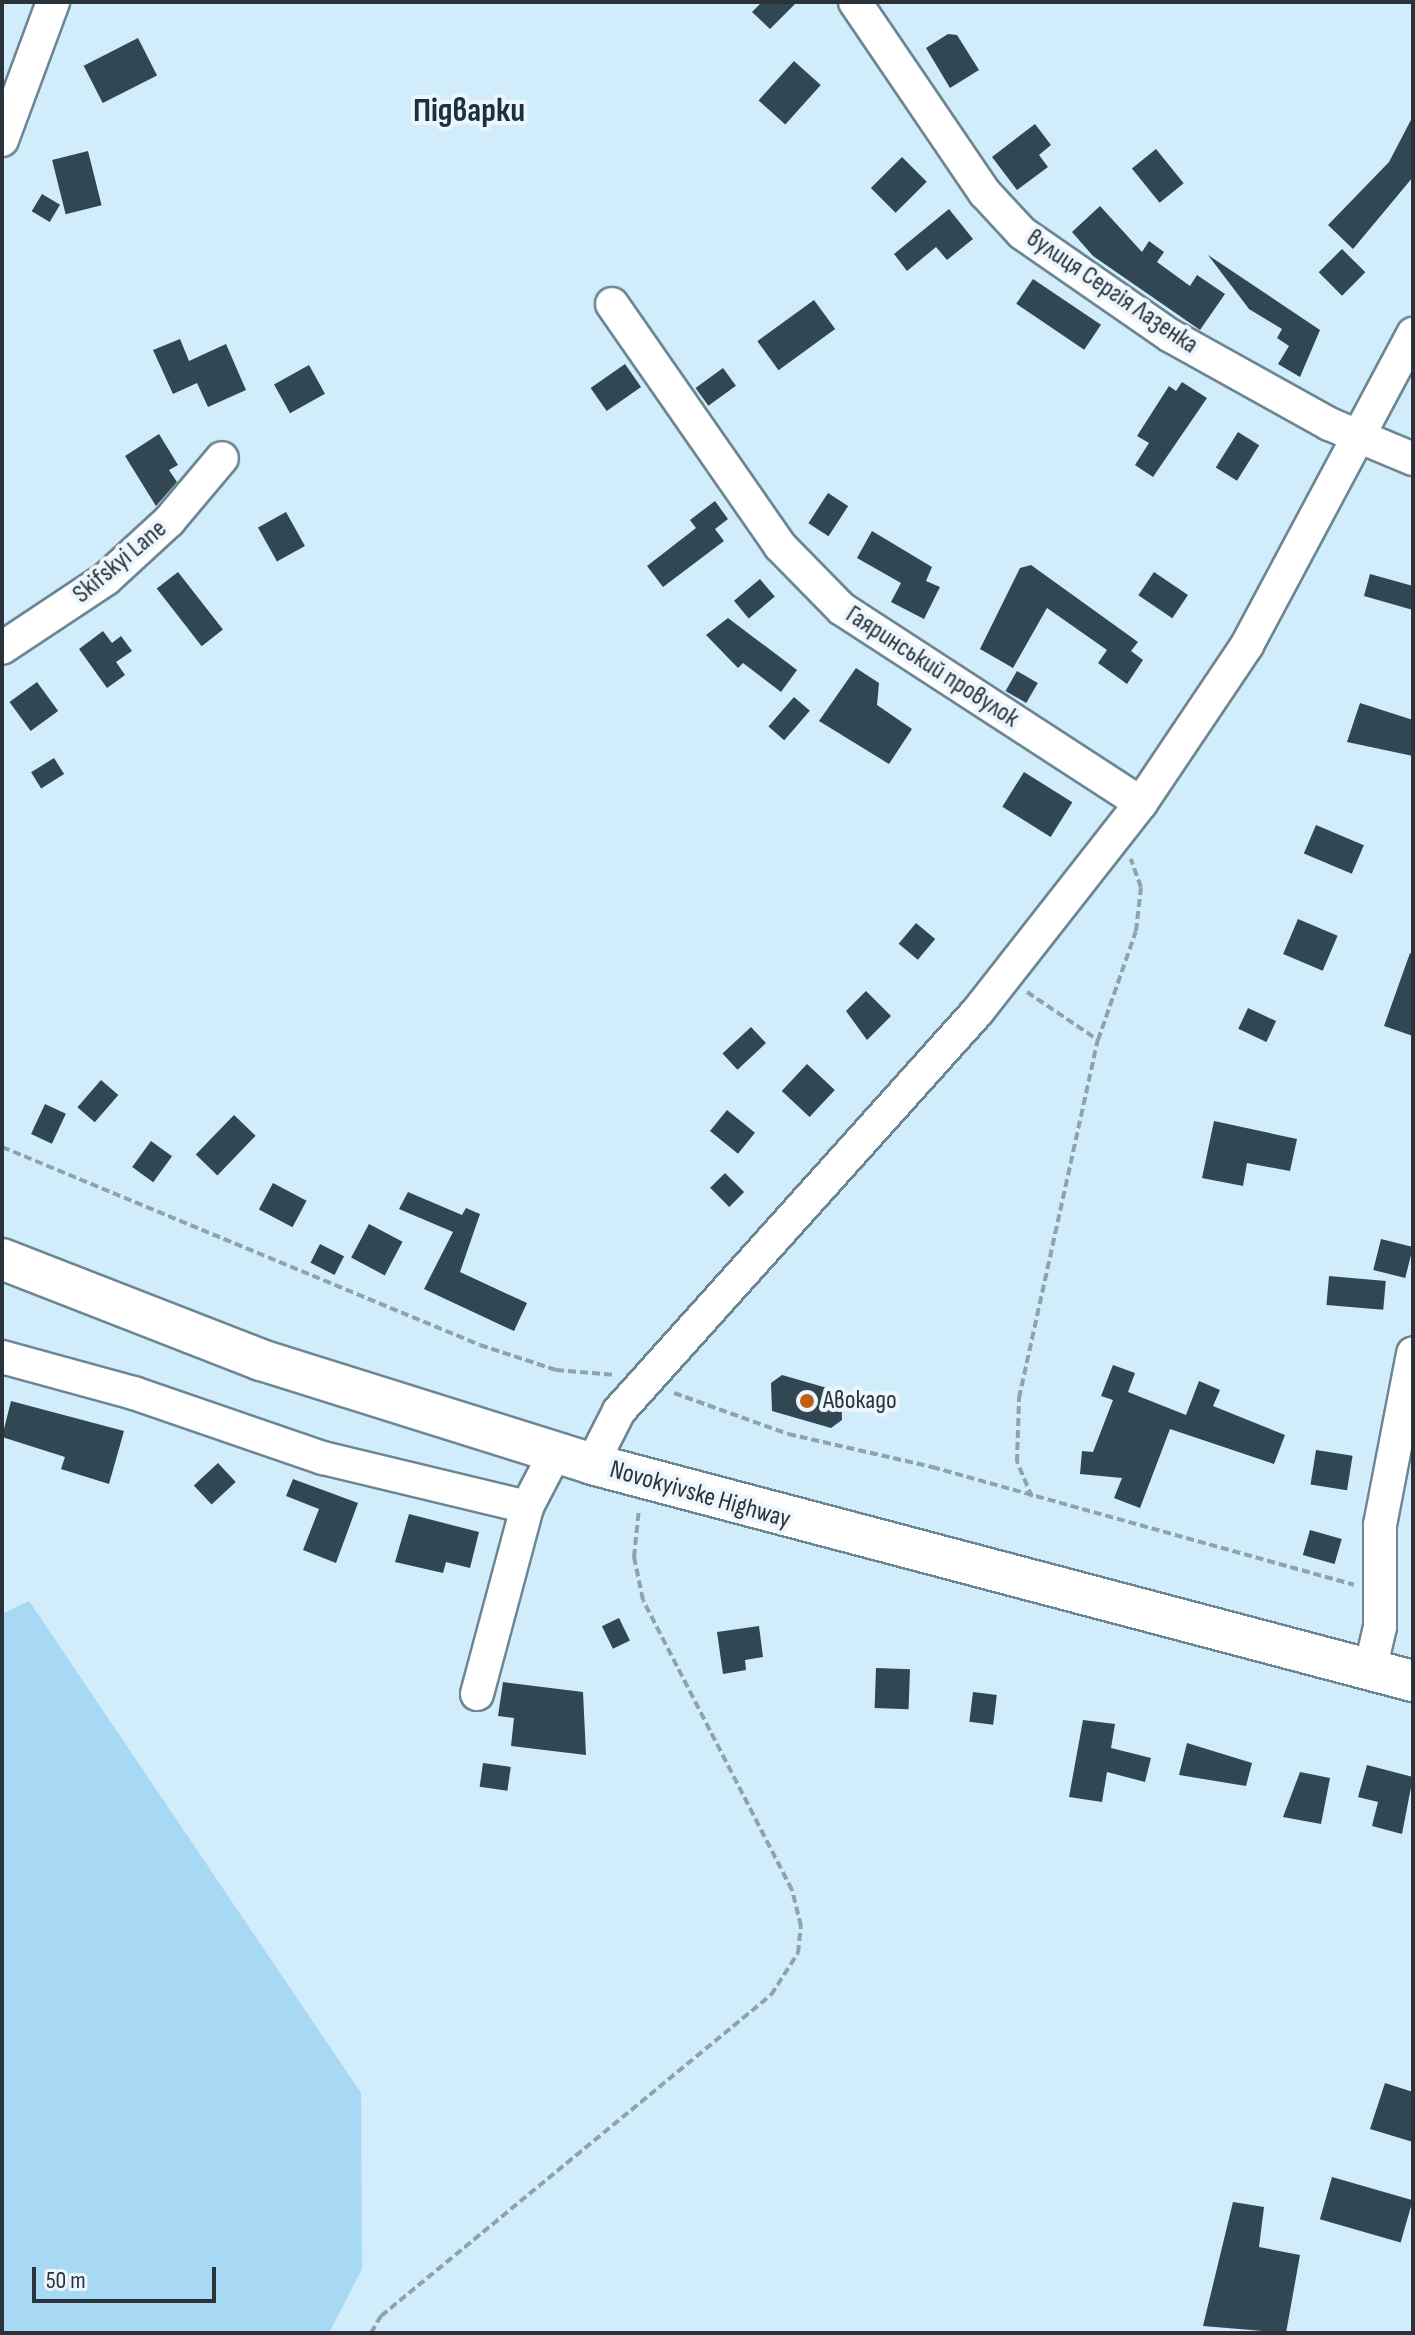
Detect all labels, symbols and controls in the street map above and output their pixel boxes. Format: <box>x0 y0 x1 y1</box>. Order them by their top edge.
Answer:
district label: Підварки <box>413 91 525 131</box>
street label: вулиця Сергія Лазенка <box>1020 223 1204 361</box>
street label: Skifskyi Lane <box>67 514 173 610</box>
street label: Гаяринський провулок <box>840 599 1024 735</box>
place label: Авокадо <box>823 1385 897 1417</box>
marker: Авокадо <box>798 1392 816 1410</box>
street label: Novokyivske Highway <box>606 1454 794 1536</box>
scale bar <box>36 2251 220 2301</box>
text: 50 m <box>46 2266 86 2295</box>

